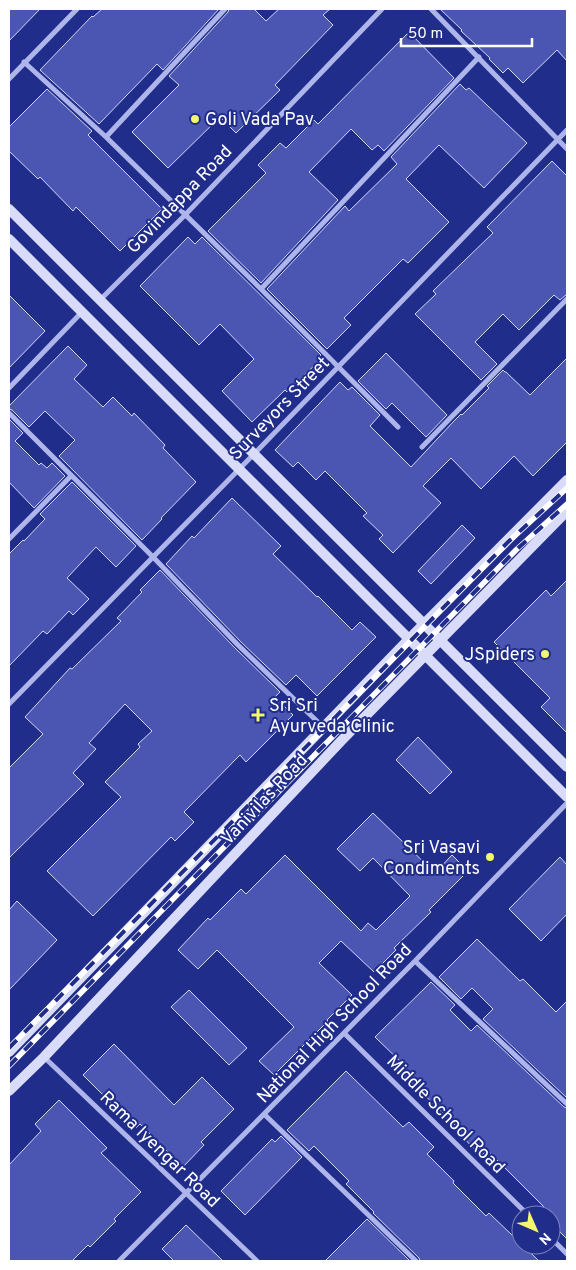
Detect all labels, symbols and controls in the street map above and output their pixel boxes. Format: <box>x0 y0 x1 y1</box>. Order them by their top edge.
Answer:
scale bar <box>401 15 532 47</box>
text: 50 m <box>408 25 443 44</box>
place label: Goli Vada Pav <box>205 109 314 132</box>
marker: Goli Vada Pav <box>189 113 201 125</box>
street label: Govindappa Road <box>122 141 238 259</box>
street label: Surveyors Street <box>225 352 335 466</box>
place label: JSpiders <box>464 644 535 667</box>
marker: JSpiders <box>539 648 551 660</box>
place label: Sri Sri Ayurveda Clinic <box>269 695 395 739</box>
marker: Sri Sri Ayurveda Clinic <box>251 708 265 722</box>
street label: Vanivilas Road <box>217 749 313 851</box>
place label: Sri Vasavi Condiments <box>383 837 480 881</box>
marker: Sri Vasavi Condiments <box>484 851 496 863</box>
street label: National High School Road <box>253 939 418 1109</box>
street label: Middle School Road <box>381 1051 509 1179</box>
street label: Rama Iyengar Road <box>94 1087 224 1213</box>
north arrow <box>511 1205 561 1255</box>
text: N <box>535 1229 554 1248</box>

